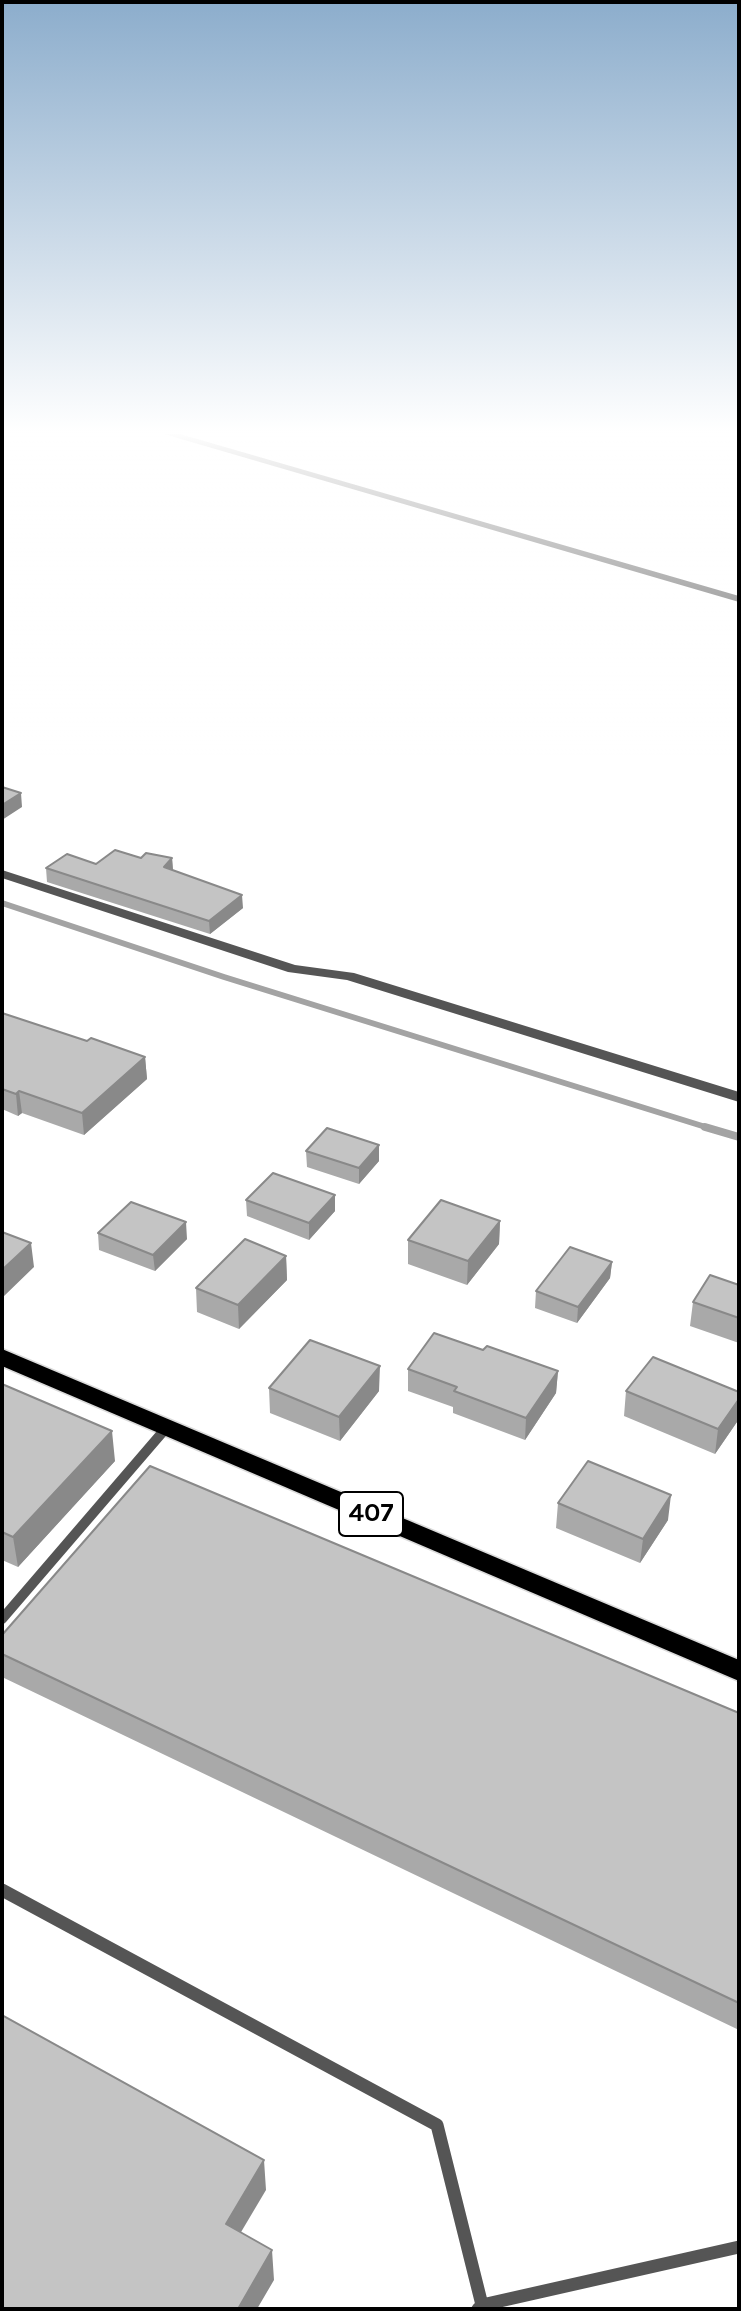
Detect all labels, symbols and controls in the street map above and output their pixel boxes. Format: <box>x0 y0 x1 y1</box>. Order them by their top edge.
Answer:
road number: 407 <box>339 1492 403 1536</box>

